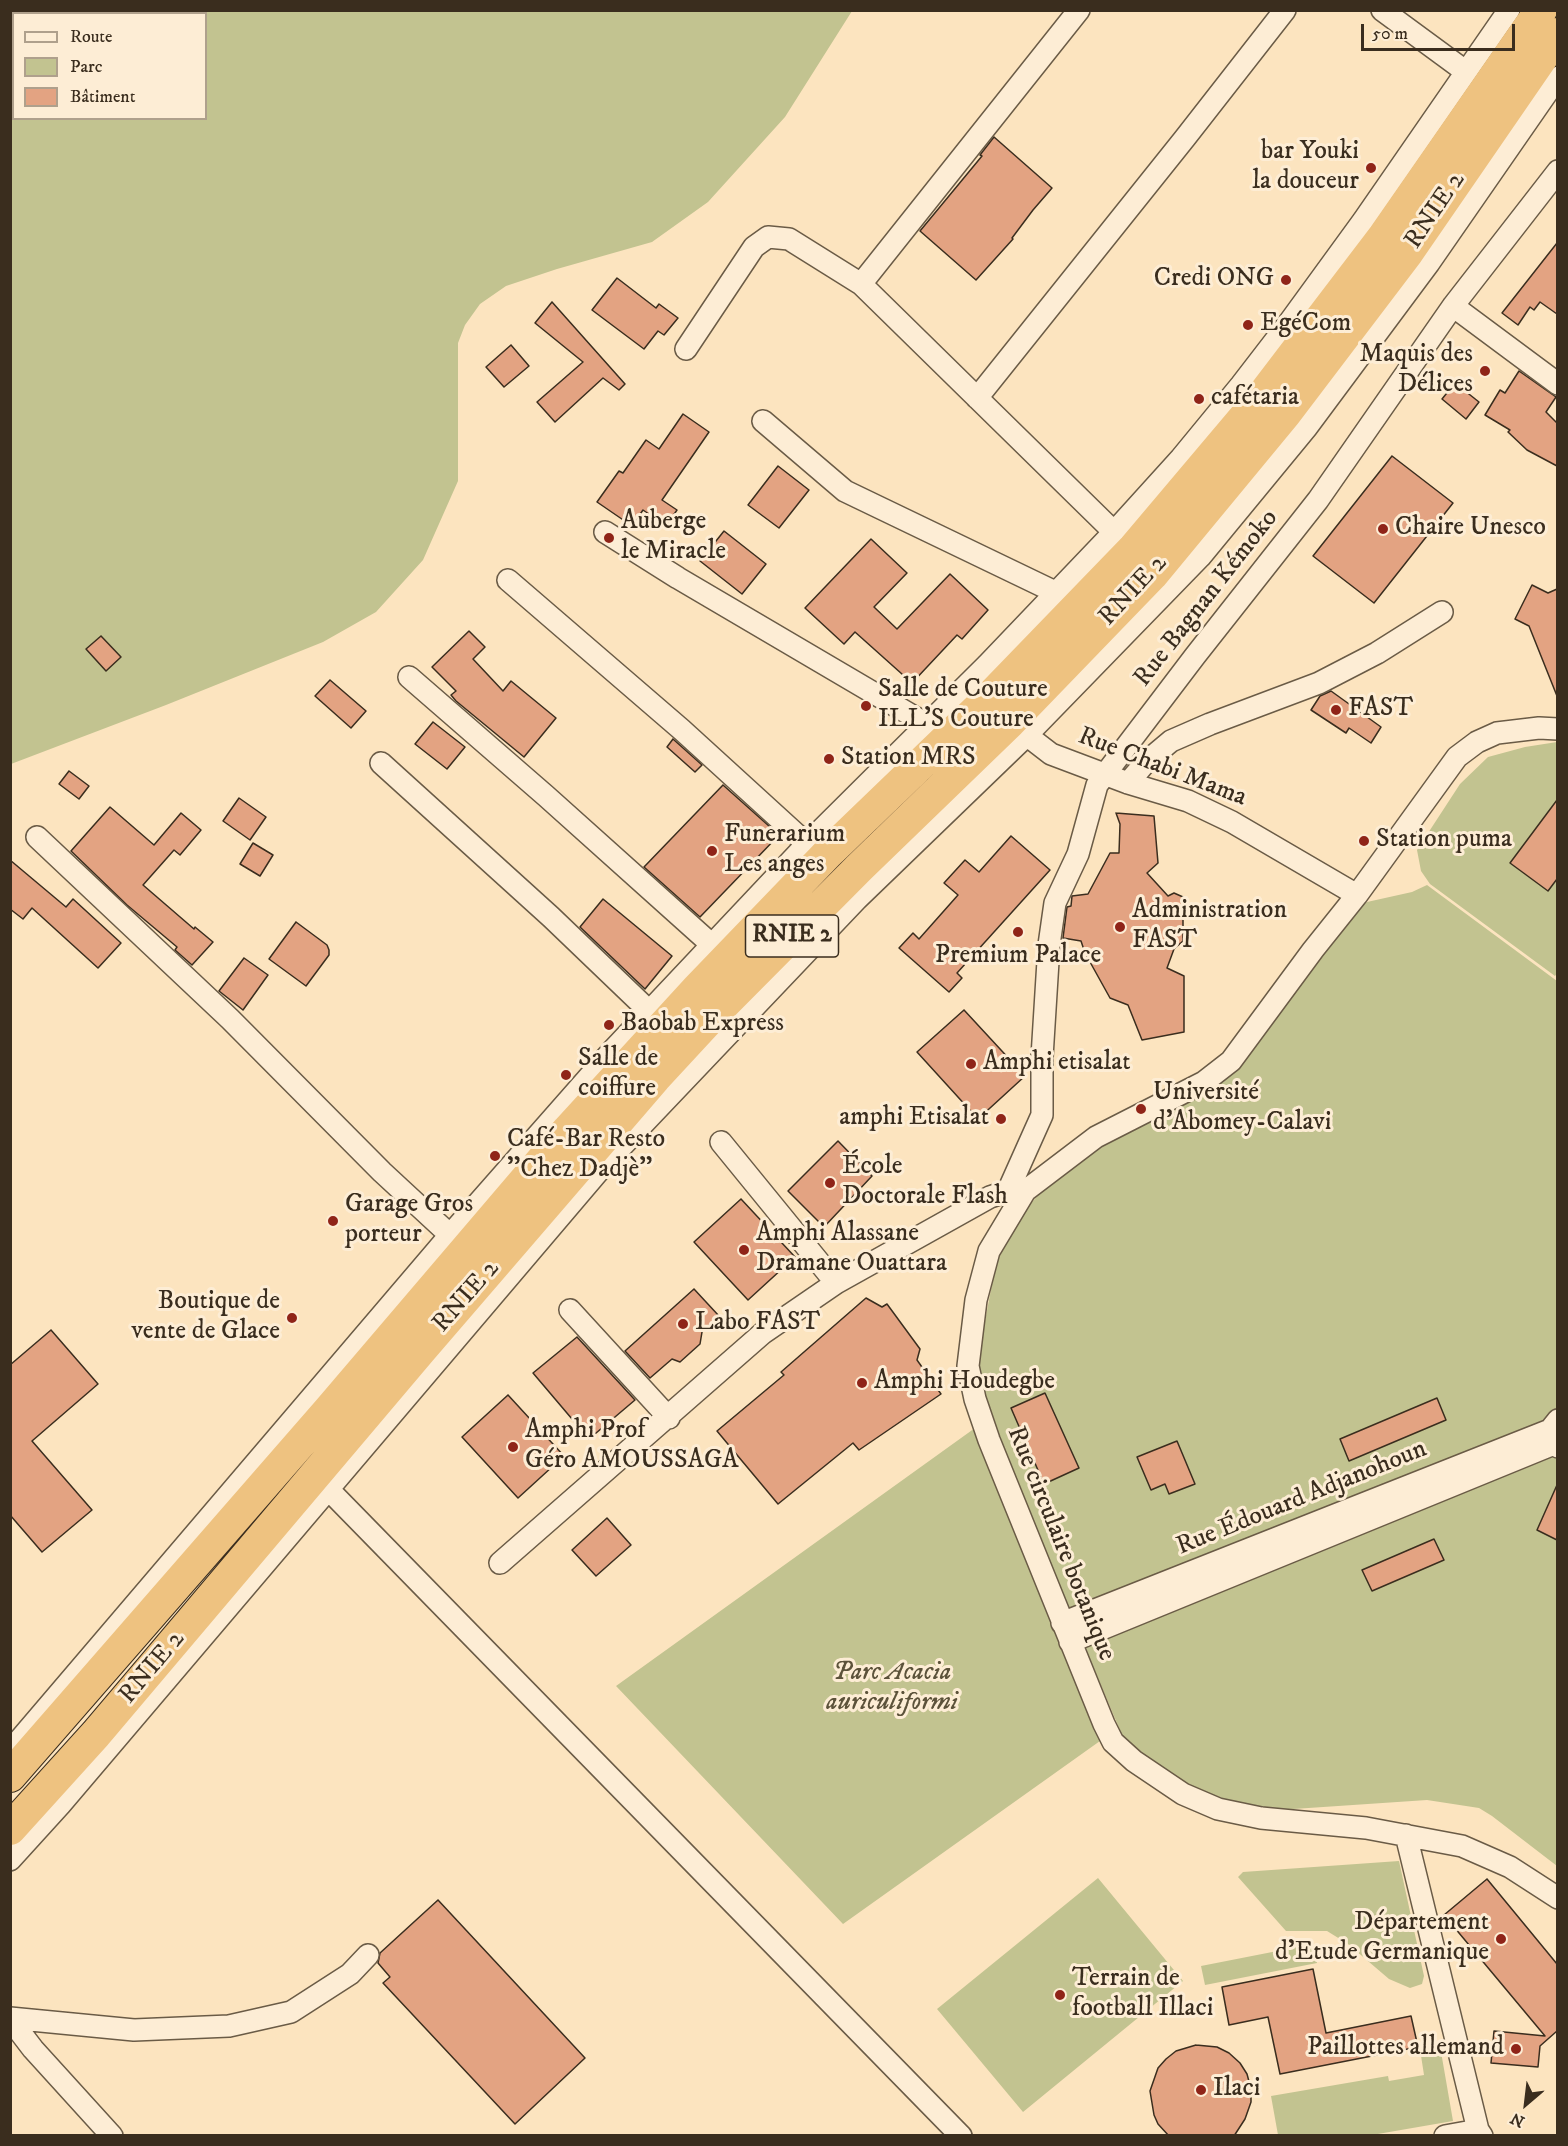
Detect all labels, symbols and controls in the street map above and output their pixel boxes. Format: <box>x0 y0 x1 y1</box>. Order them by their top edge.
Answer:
legend <box>12 12 207 120</box>
scale bar <box>1364 12 1518 50</box>
text: 50 m <box>1372 23 1408 45</box>
text: Route <box>70 26 113 48</box>
text: Parc <box>70 56 102 78</box>
text: Bâtiment <box>70 86 135 108</box>
place label: bar Youki la douceur <box>1252 137 1359 198</box>
marker: bar Youki la douceur <box>1364 161 1378 175</box>
street label: RNIE 2 <box>1399 167 1473 255</box>
place label: Credi ONG <box>1154 264 1274 296</box>
marker: Credi ONG <box>1279 273 1293 287</box>
place label: EgéCom <box>1260 309 1351 341</box>
marker: EgéCom <box>1241 318 1255 332</box>
place label: Maquis des Délices <box>1359 340 1473 402</box>
marker: Maquis des Délices <box>1478 364 1492 378</box>
place label: cafétaria <box>1211 383 1299 415</box>
marker: cafétaria <box>1192 392 1206 406</box>
street label: Rue Bagnan Kémoko <box>1128 504 1286 694</box>
place label: Auberge le Miracle <box>621 507 726 568</box>
place label: Chaire Unesco <box>1395 513 1546 545</box>
marker: Chaire Unesco <box>1376 522 1390 536</box>
marker: Auberge le Miracle <box>602 531 616 545</box>
street label: RNIE 2 <box>1093 549 1175 633</box>
place label: Salle de Couture ILL'S Couture <box>878 675 1048 736</box>
place label: FAST <box>1348 694 1413 726</box>
marker: Salle de Couture ILL'S Couture <box>859 699 873 713</box>
marker: FAST <box>1329 703 1343 717</box>
street label: Rue Chabi Mama <box>1073 722 1251 814</box>
place label: Station MRS <box>841 743 976 775</box>
marker: Station MRS <box>822 752 836 766</box>
place label: Funerarium Les anges <box>724 820 845 882</box>
place label: Station puma <box>1376 825 1512 857</box>
marker: Station puma <box>1357 834 1371 848</box>
marker: Funerarium Les anges <box>705 844 719 858</box>
place label: Administration FAST <box>1132 896 1287 958</box>
road number: RNIE 2 <box>746 915 838 957</box>
marker: Administration FAST <box>1113 920 1127 934</box>
marker: Premium Palace <box>1011 925 1025 939</box>
place label: Premium Palace <box>935 941 1101 973</box>
place label: Baobab Express <box>621 1009 784 1041</box>
marker: Baobab Express <box>602 1018 616 1032</box>
place label: Salle de coiffure <box>578 1044 658 1106</box>
place label: Amphi etisalat <box>983 1048 1131 1080</box>
marker: Amphi etisalat <box>964 1057 978 1071</box>
marker: Salle de coiffure <box>559 1068 573 1082</box>
place label: Université d'Abomey-Calavi <box>1153 1078 1331 1140</box>
marker: Université d'Abomey-Calavi <box>1134 1102 1148 1116</box>
place label: amphi Etisalat <box>839 1103 989 1135</box>
marker: amphi Etisalat <box>994 1112 1008 1126</box>
place label: Café-Bar Resto ''Chez Dadjè'' <box>507 1125 665 1186</box>
marker: Café-Bar Resto ''Chez Dadjè'' <box>488 1149 502 1163</box>
place label: École Doctorale Flash <box>842 1152 1008 1214</box>
marker: École Doctorale Flash <box>823 1176 837 1190</box>
place label: Garage Gros porteur <box>345 1190 473 1252</box>
marker: Garage Gros porteur <box>326 1214 340 1228</box>
place label: Amphi Alassane Dramane Ouattara <box>756 1219 947 1280</box>
marker: Amphi Alassane Dramane Ouattara <box>737 1243 751 1257</box>
street label: RNIE 2 <box>427 1254 507 1340</box>
place label: Boutique de vente de Glace <box>131 1287 280 1348</box>
place label: Labo FAST <box>695 1308 820 1340</box>
marker: Boutique de vente de Glace <box>285 1311 299 1325</box>
marker: Labo FAST <box>676 1317 690 1331</box>
place label: Amphi Houdegbe <box>874 1367 1055 1399</box>
marker: Amphi Houdegbe <box>855 1376 869 1390</box>
place label: Amphi Prof Géro AMOUSSAGA <box>525 1416 739 1478</box>
street label: Rue circulaire botanique <box>999 1422 1121 1666</box>
street label: Rue Édouard Adjanohoun <box>1172 1435 1432 1563</box>
marker: Amphi Prof Géro AMOUSSAGA <box>506 1440 520 1454</box>
street label: RNIE 2 <box>113 1625 193 1711</box>
park label: Parc Acacia auriculiformi <box>826 1658 958 1720</box>
place label: Département d'Etude Germanique <box>1275 1908 1489 1970</box>
marker: Département d'Etude Germanique <box>1494 1932 1508 1946</box>
place label: Terrain de football Illaci <box>1072 1964 1213 2026</box>
marker: Terrain de football Illaci <box>1053 1988 1067 2002</box>
place label: Paillottes allemand <box>1307 2033 1504 2065</box>
marker: Paillottes allemand <box>1509 2042 1523 2056</box>
place label: Ilaci <box>1213 2074 1260 2106</box>
north arrow <box>1496 2074 1556 2134</box>
marker: Ilaci <box>1194 2083 1208 2097</box>
text: N <box>1507 2108 1528 2132</box>

